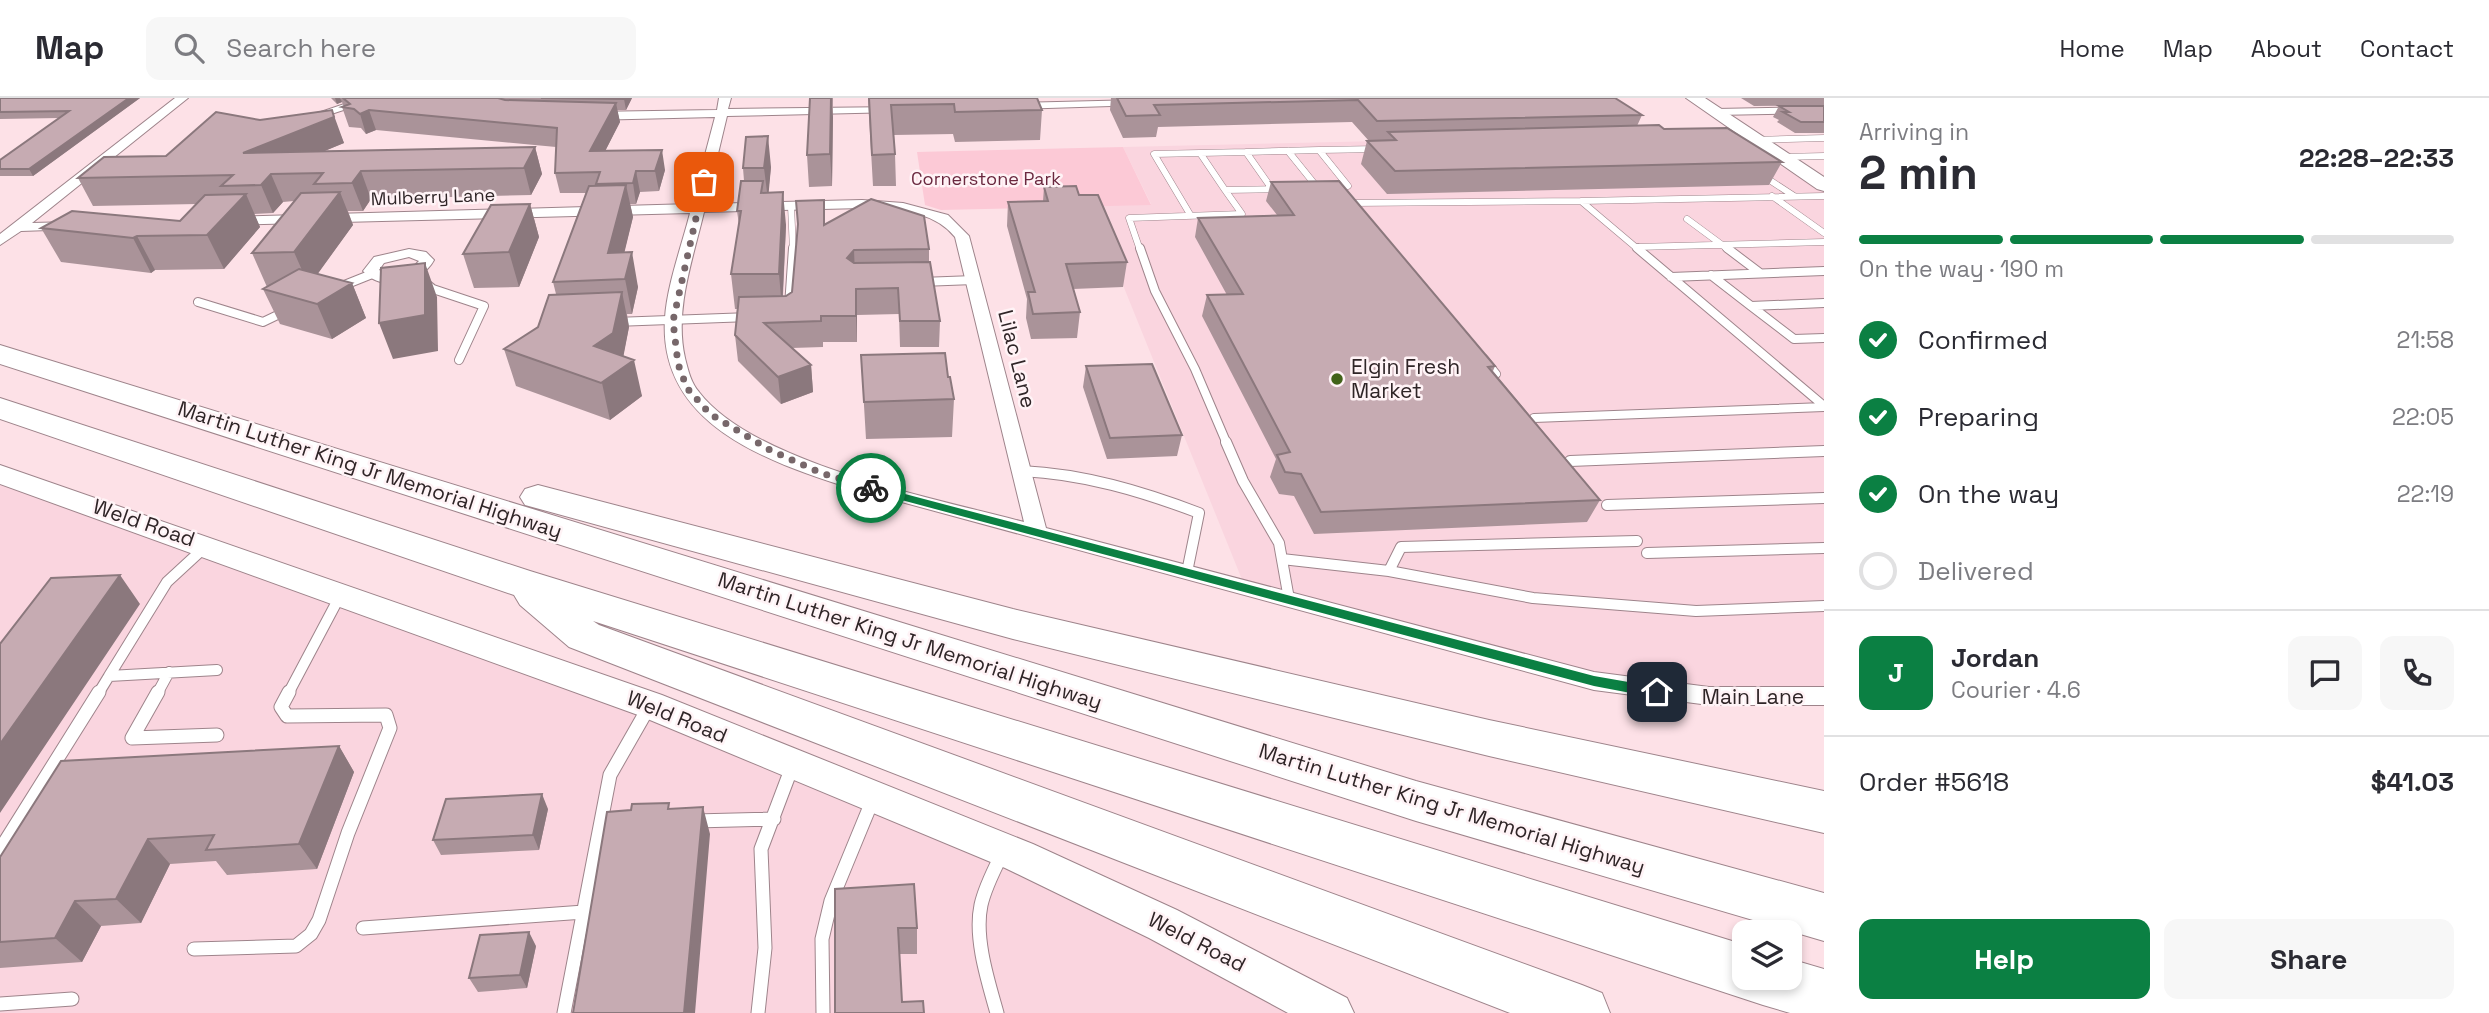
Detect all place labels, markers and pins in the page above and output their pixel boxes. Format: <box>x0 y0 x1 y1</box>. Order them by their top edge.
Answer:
pin <box>674 152 734 212</box>
place label: Elgin Fresh Market <box>1351 353 1460 404</box>
marker: Elgin Fresh Market <box>1329 371 1345 387</box>
pin <box>1627 662 1687 722</box>

